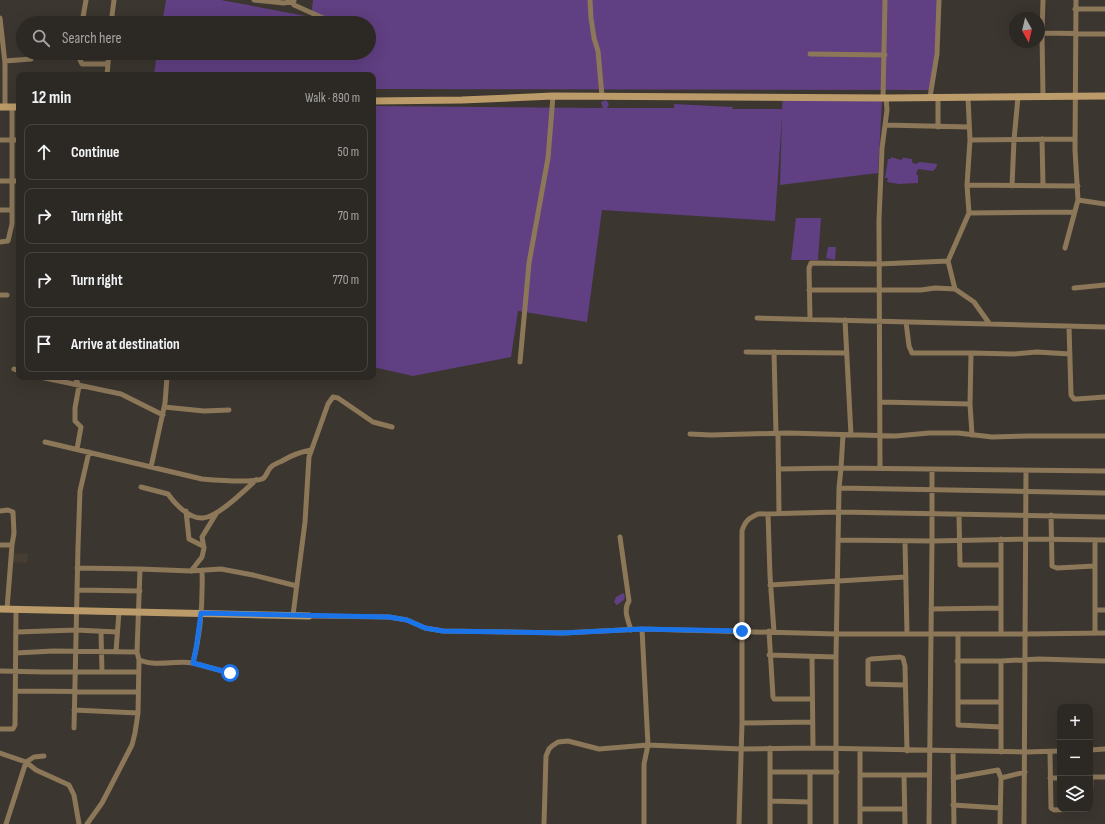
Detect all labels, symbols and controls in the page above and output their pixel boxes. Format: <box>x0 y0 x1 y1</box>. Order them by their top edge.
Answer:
north arrow <box>1009 12 1045 48</box>
search box <box>16 16 376 60</box>
icon: search <box>30 27 52 49</box>
text: Search here <box>62 29 122 48</box>
text: 12 min <box>32 88 71 108</box>
text: Walk · 890 m <box>305 90 360 106</box>
icon: ahead <box>33 141 55 163</box>
text: Continue <box>71 143 120 162</box>
text: 50 m <box>338 144 359 160</box>
icon: right <box>33 205 55 227</box>
text: Turn right <box>71 207 123 226</box>
text: 70 m <box>338 208 359 224</box>
icon: right <box>33 269 55 291</box>
text: Turn right <box>71 271 123 290</box>
text: 770 m <box>332 272 359 288</box>
icon: arrive <box>33 333 55 355</box>
text: Arrive at destination <box>71 335 180 354</box>
route end <box>733 622 751 640</box>
route start <box>221 664 239 682</box>
map controls <box>1057 704 1093 812</box>
button: + <box>1057 704 1093 740</box>
button: − <box>1057 740 1093 776</box>
button: layers <box>1057 776 1093 812</box>

